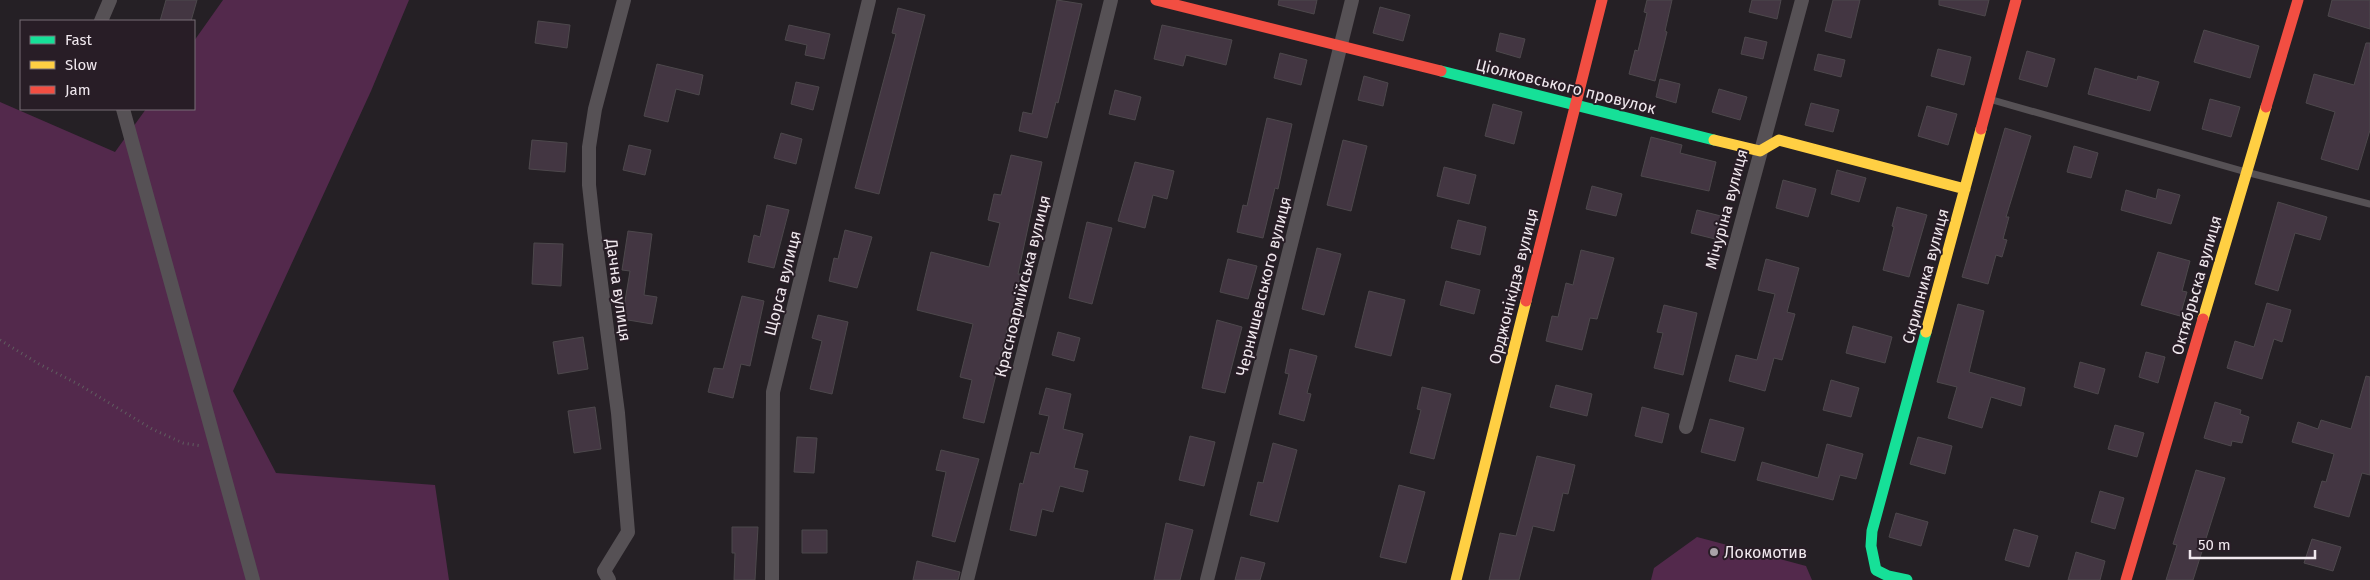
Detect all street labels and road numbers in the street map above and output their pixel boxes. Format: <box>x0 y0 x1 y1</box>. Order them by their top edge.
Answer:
street label: Ціолковського провулок <box>1474 55 1659 118</box>
street label: Мічуріна вулиця <box>1701 147 1752 271</box>
street label: Красноармійська вулиця <box>991 193 1054 379</box>
street label: Чернишевського вулиця <box>1232 194 1295 378</box>
street label: Орджонікідзе вулиця <box>1485 206 1542 366</box>
street label: Скрипника вулиця <box>1898 206 1953 346</box>
street label: Октябрьска вулиця <box>2167 213 2225 357</box>
street label: Щорса вулиця <box>760 229 805 338</box>
street label: Дачна вулиця <box>602 237 635 343</box>

